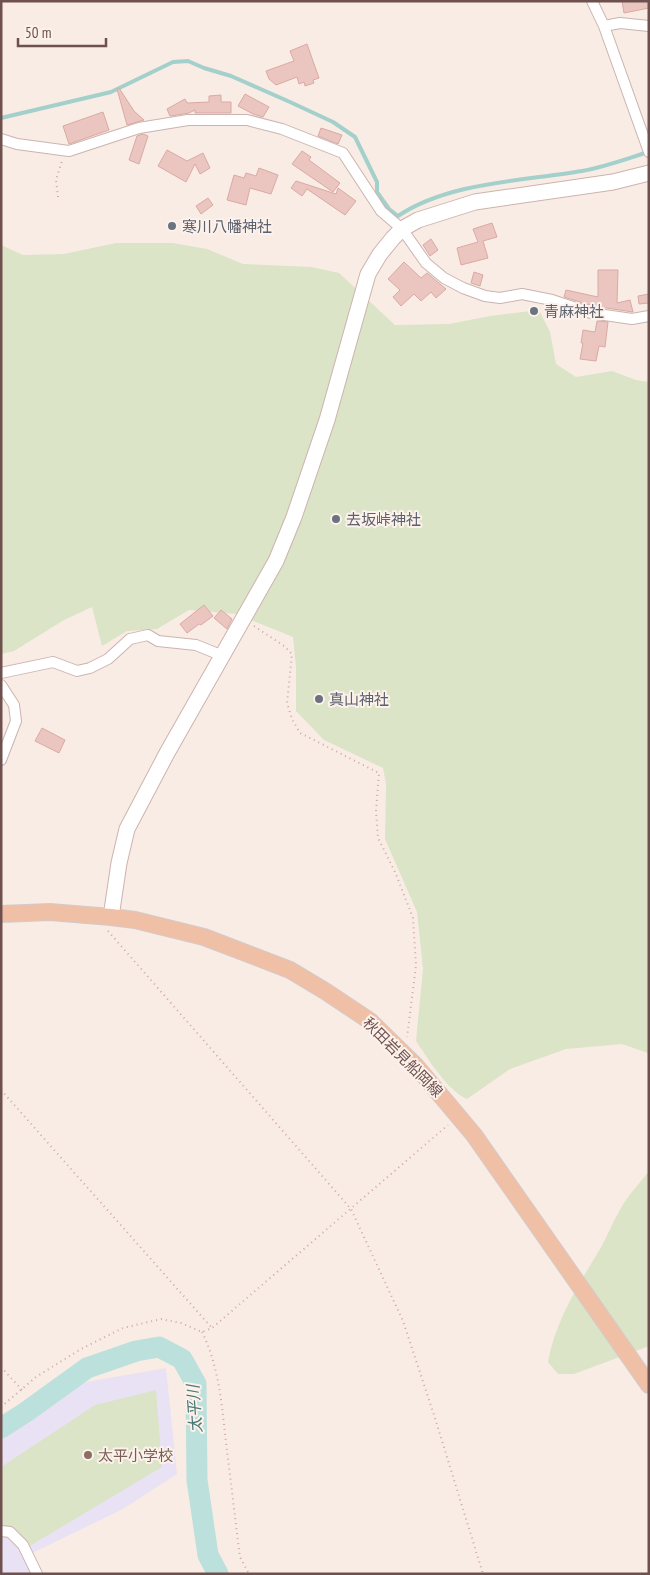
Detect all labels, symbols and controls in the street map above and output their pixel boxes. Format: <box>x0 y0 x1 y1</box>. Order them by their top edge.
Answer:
scale bar <box>18 15 105 47</box>
text: 50 m <box>25 23 51 42</box>
place label: 寒川八幡神社 <box>182 217 272 236</box>
marker: 寒川八幡神社 <box>166 220 178 232</box>
place label: 青麻神社 <box>544 302 604 321</box>
marker: 青麻神社 <box>528 305 540 317</box>
place label: 去坂峠神社 <box>346 510 421 529</box>
marker: 去坂峠神社 <box>330 513 342 525</box>
place label: 真山神社 <box>329 690 389 709</box>
marker: 真山神社 <box>313 693 325 705</box>
street label: 秋田岩見船岡線 <box>359 1013 447 1101</box>
water label: 太平川 <box>182 1382 206 1434</box>
place label: 太平小学校 <box>98 1446 173 1465</box>
marker: 太平小学校 <box>82 1449 94 1461</box>

